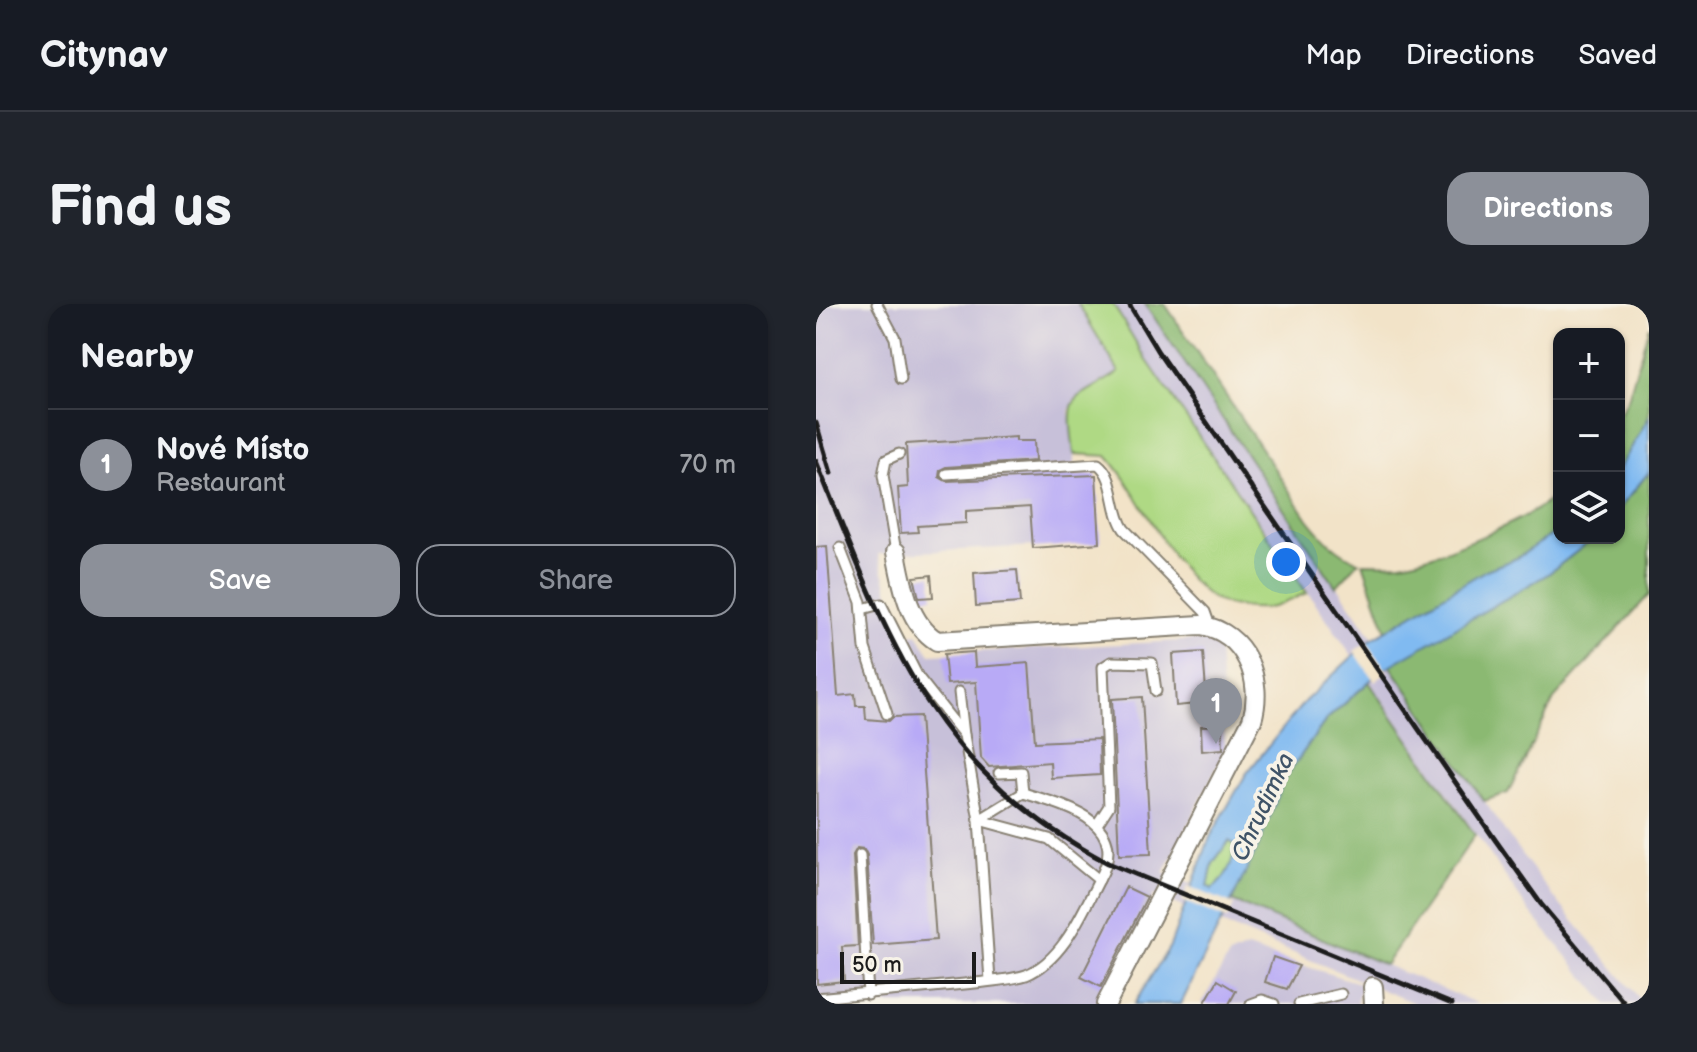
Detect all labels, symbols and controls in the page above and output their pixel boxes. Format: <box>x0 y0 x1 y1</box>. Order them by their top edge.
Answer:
text: Citynav <box>40 33 167 78</box>
text: Map <box>1305 39 1362 72</box>
text: Directions <box>1406 39 1534 72</box>
text: Saved <box>1578 39 1657 72</box>
button: Directions <box>1447 172 1649 245</box>
text: Find us <box>48 175 232 242</box>
map controls <box>1553 328 1625 544</box>
button: + <box>1553 328 1625 400</box>
text: Nearby <box>80 336 194 377</box>
button: − <box>1553 400 1625 472</box>
text: Nové Místo <box>156 432 309 468</box>
text: 1 <box>101 450 111 481</box>
text: 70 m <box>679 450 736 481</box>
text: Restaurant <box>156 468 285 499</box>
button: layers <box>1553 472 1625 544</box>
your location <box>1266 542 1306 582</box>
button: Save <box>80 544 400 617</box>
button: Share <box>416 544 736 617</box>
pin: 1 <box>1190 678 1242 744</box>
water label: Chrudimka <box>1225 748 1301 866</box>
scale bar <box>840 948 976 984</box>
text: 50 m <box>852 952 902 979</box>

